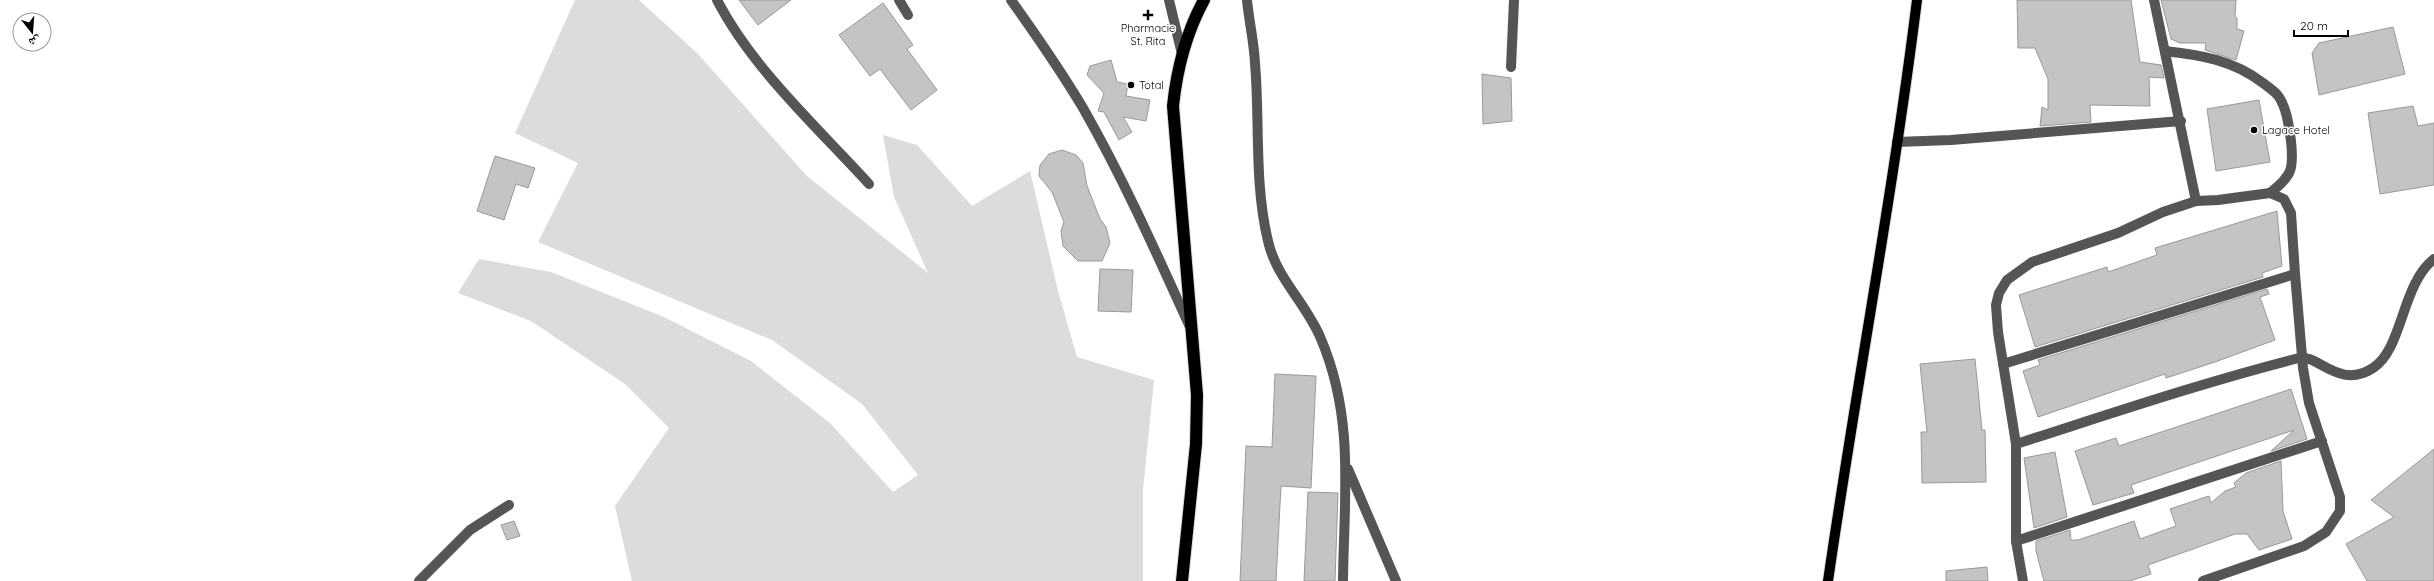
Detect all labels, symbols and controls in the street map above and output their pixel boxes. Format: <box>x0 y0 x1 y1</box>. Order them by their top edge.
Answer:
marker: Pharmacie St. Rita <box>1143 10 1153 20</box>
north arrow <box>12 12 52 52</box>
scale bar <box>2294 12 2348 38</box>
text: 20 m <box>2300 18 2328 33</box>
place label: Pharmacie St. Rita <box>1121 21 1175 48</box>
text: ش <box>27 32 43 50</box>
place label: Total <box>1139 78 1164 92</box>
marker: Total <box>1126 80 1136 90</box>
place label: Lagace Hotel <box>2262 123 2330 137</box>
marker: Lagace Hotel <box>2249 125 2259 135</box>

